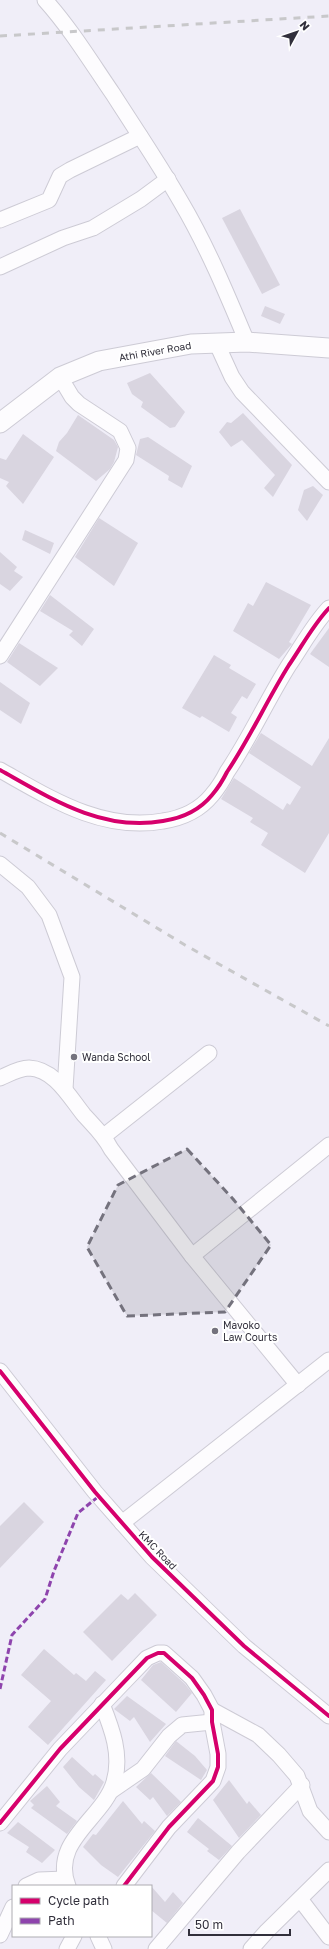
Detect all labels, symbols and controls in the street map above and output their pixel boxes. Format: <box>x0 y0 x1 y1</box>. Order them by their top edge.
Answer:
north arrow <box>277 12 317 52</box>
text: N <box>297 18 313 33</box>
street label: Athi River Road <box>118 339 192 363</box>
place label: Wanda School <box>82 1051 151 1063</box>
marker: Wanda School <box>69 1052 79 1062</box>
place label: Mavoko Law Courts <box>223 1319 277 1343</box>
marker: Mavoko Law Courts <box>210 1326 220 1336</box>
street label: KMC Road <box>137 1528 179 1572</box>
legend <box>12 1885 152 1937</box>
text: Cycle path <box>48 1893 109 1908</box>
scale bar <box>189 1911 290 1937</box>
text: Path <box>48 1913 75 1928</box>
text: 50 m <box>195 1917 223 1932</box>

